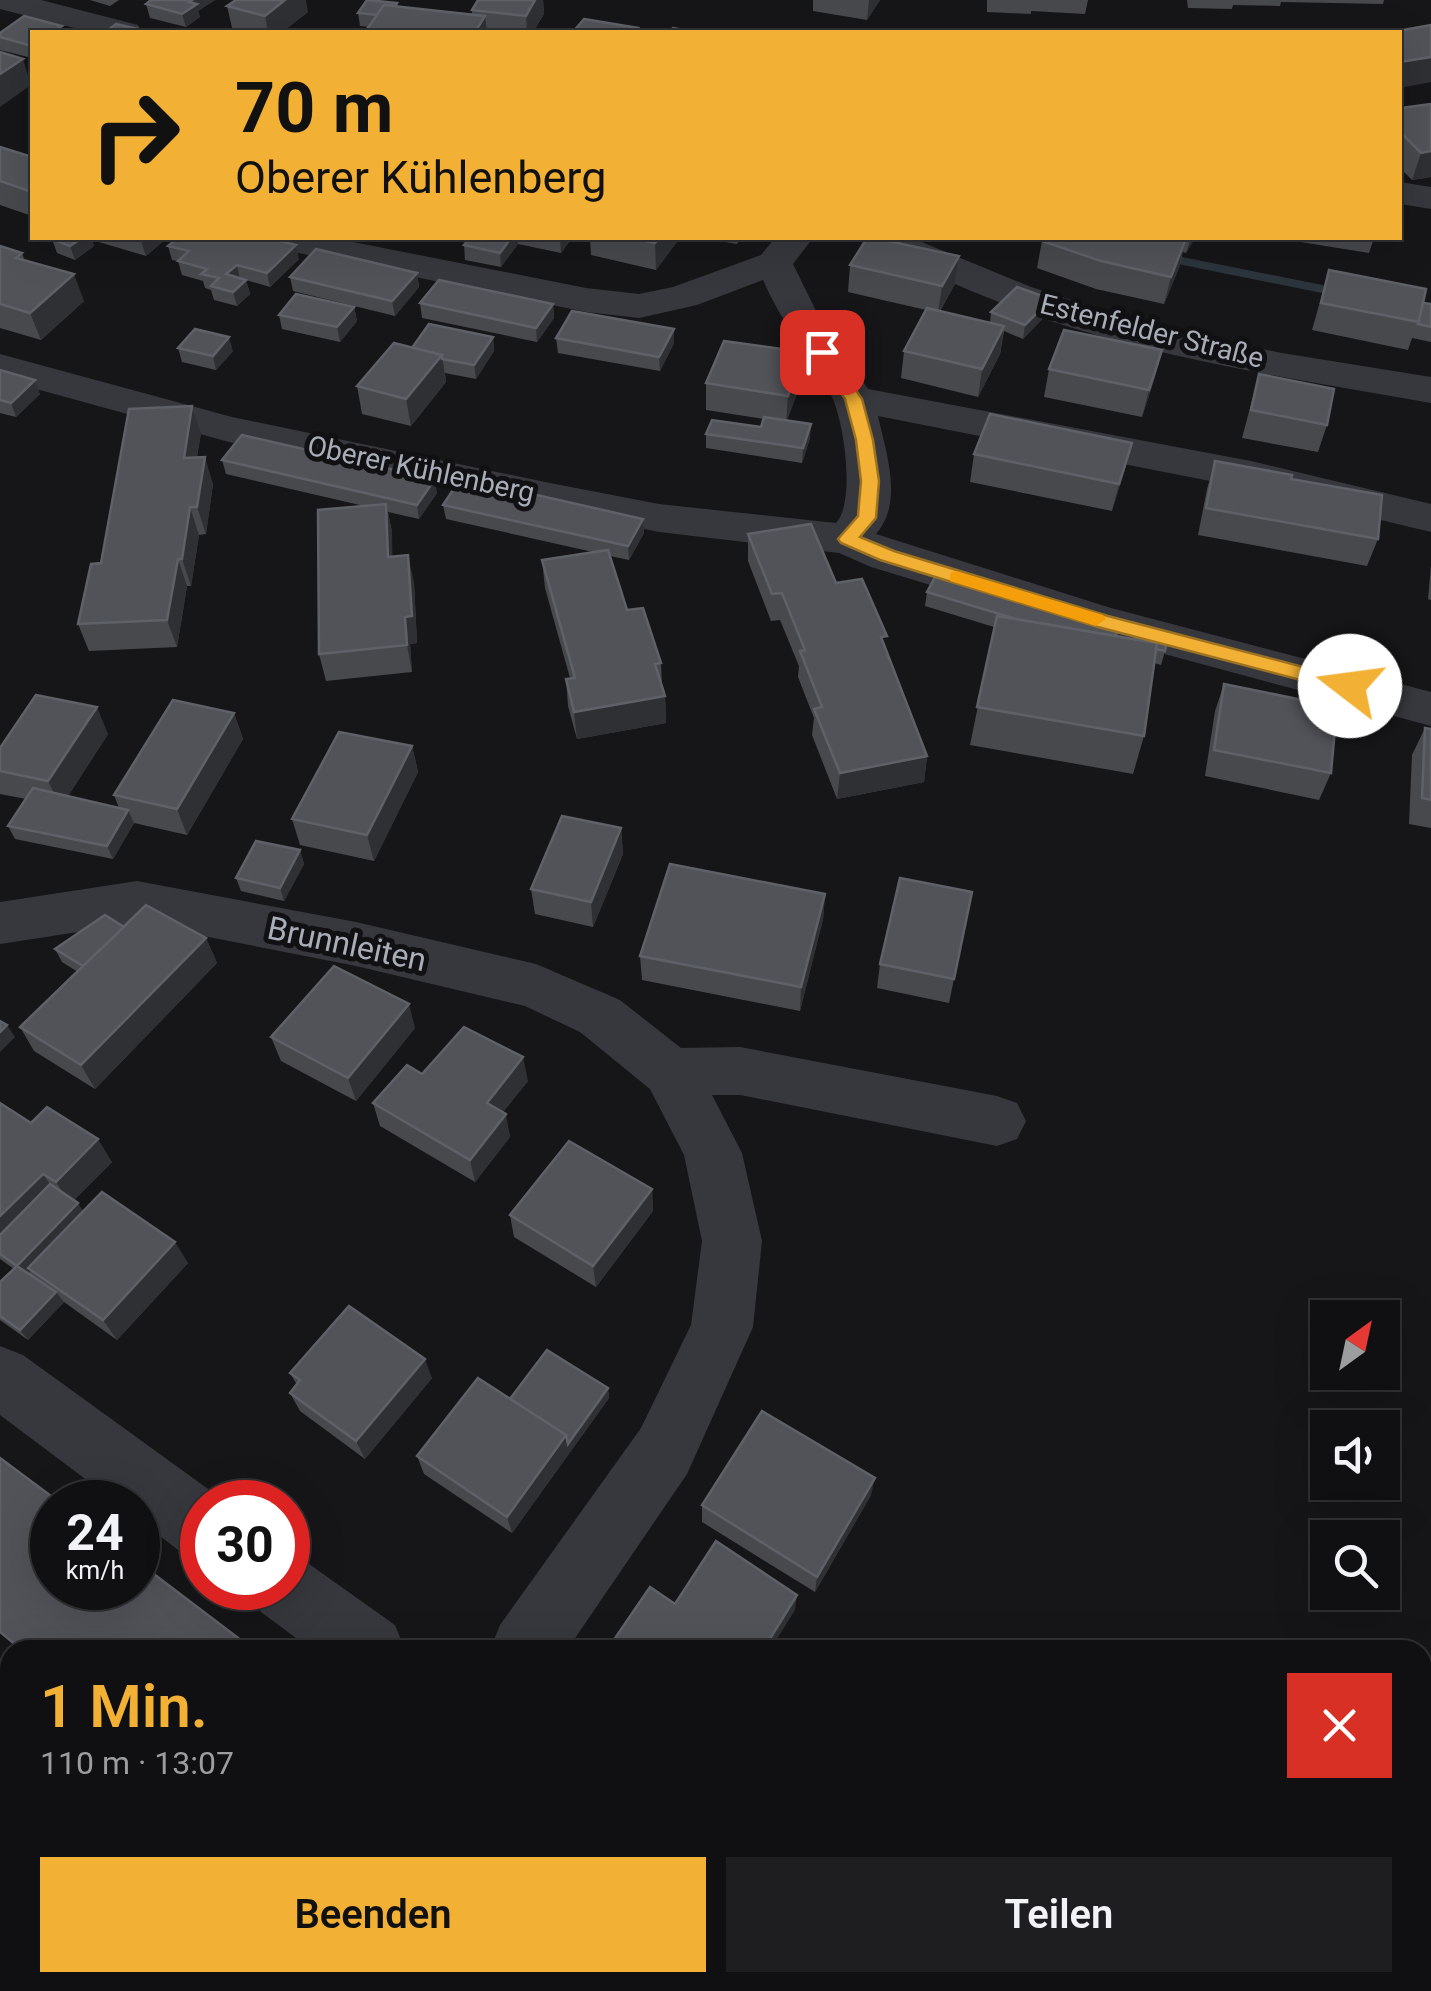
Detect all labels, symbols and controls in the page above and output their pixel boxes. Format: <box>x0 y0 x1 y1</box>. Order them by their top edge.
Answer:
text: 70 m <box>235 67 393 149</box>
icon: right <box>70 70 200 200</box>
text: Oberer Kühlenberg <box>235 151 606 204</box>
street label: Estenfelder Straße <box>1037 287 1267 375</box>
pin <box>780 310 865 395</box>
icon: arrive <box>795 325 850 380</box>
street label: Oberer Kühlenberg <box>305 429 537 509</box>
position arrow <box>1298 634 1402 738</box>
street label: Brunnleiten <box>264 909 430 979</box>
north arrow <box>1310 1300 1400 1390</box>
map controls <box>1310 1300 1400 1610</box>
button: sound <box>1310 1410 1400 1500</box>
speed limit sign: 30 <box>180 1480 310 1610</box>
text: 24 <box>66 1504 124 1562</box>
button: search <box>1310 1520 1400 1610</box>
text: km/h <box>66 1556 124 1585</box>
text: 1 Min. <box>40 1671 208 1742</box>
button: close <box>1287 1673 1392 1778</box>
text: 110 m · 13:07 <box>40 1744 234 1782</box>
button: Beenden <box>40 1857 706 1972</box>
button: Teilen <box>726 1857 1392 1972</box>

